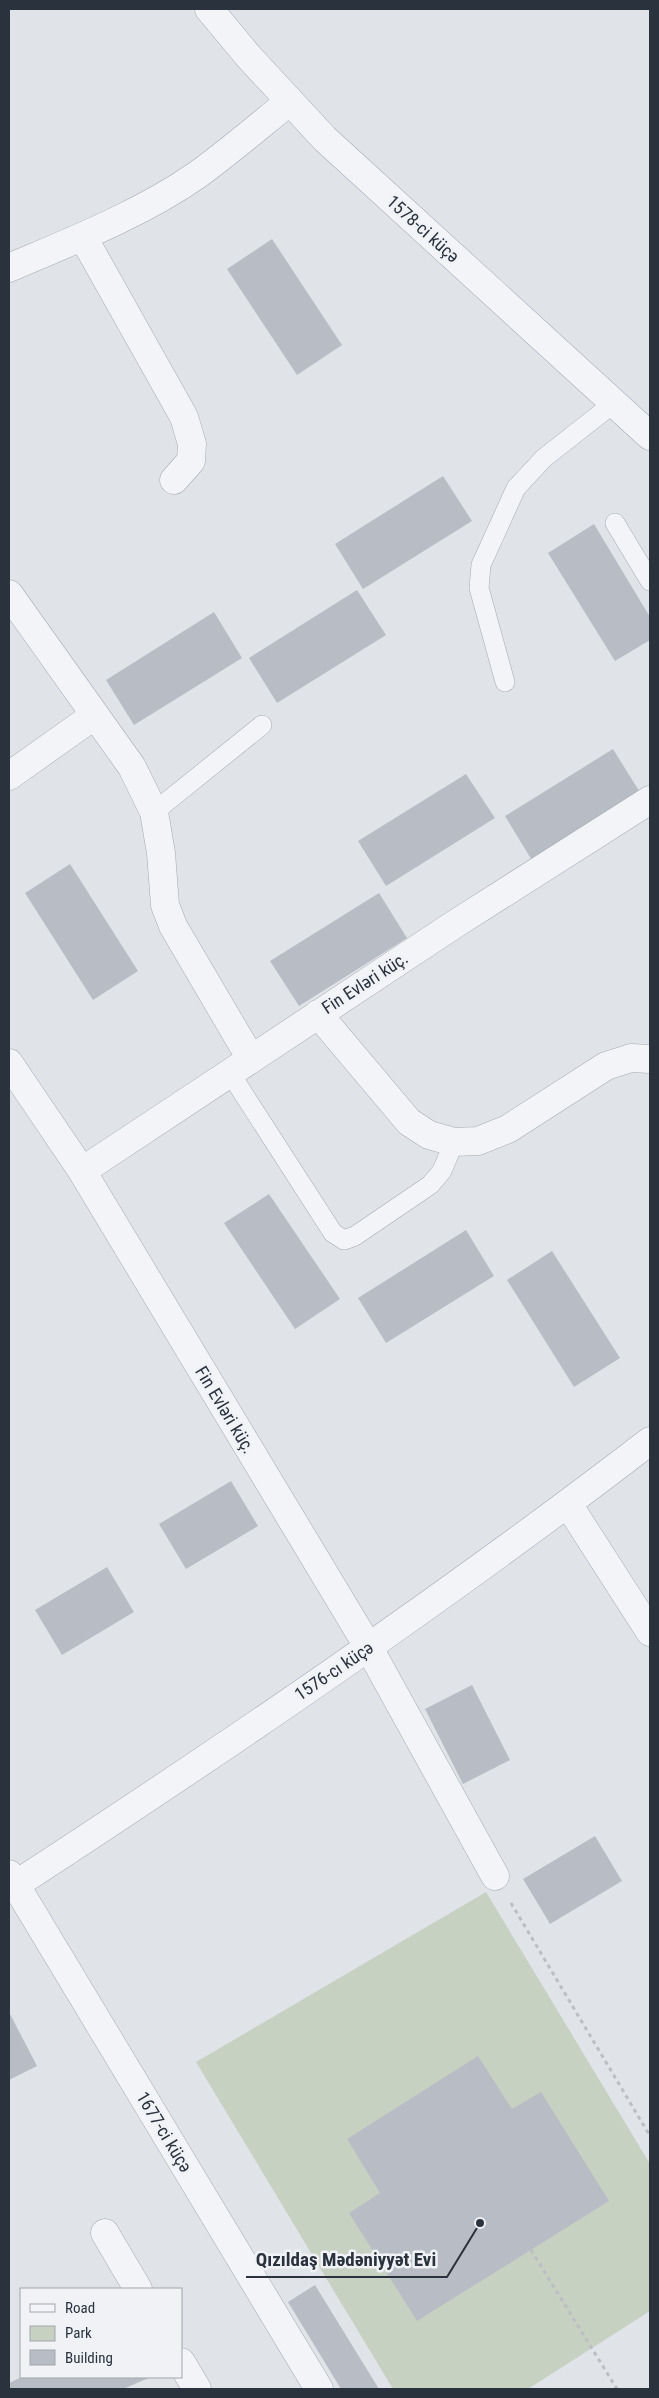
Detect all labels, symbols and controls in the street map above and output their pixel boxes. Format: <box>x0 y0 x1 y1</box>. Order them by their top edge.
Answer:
street label: 1578-ci küçə <box>383 191 464 267</box>
street label: Fin Evləri küç. <box>318 947 412 1018</box>
street label: Fin Evləri küç. <box>191 1362 260 1457</box>
street label: 1576-cı küçə <box>290 1637 377 1705</box>
street label: 1677-ci küçə <box>132 2088 197 2176</box>
callout: Qızıldaş Mədəniyyət Evi <box>246 2243 447 2277</box>
text: Qızıldaş Mədəniyyət Evi <box>256 2248 436 2271</box>
legend <box>20 2288 182 2378</box>
text: Road <box>65 2299 95 2317</box>
text: Park <box>65 2324 92 2342</box>
text: Building <box>65 2349 113 2367</box>

